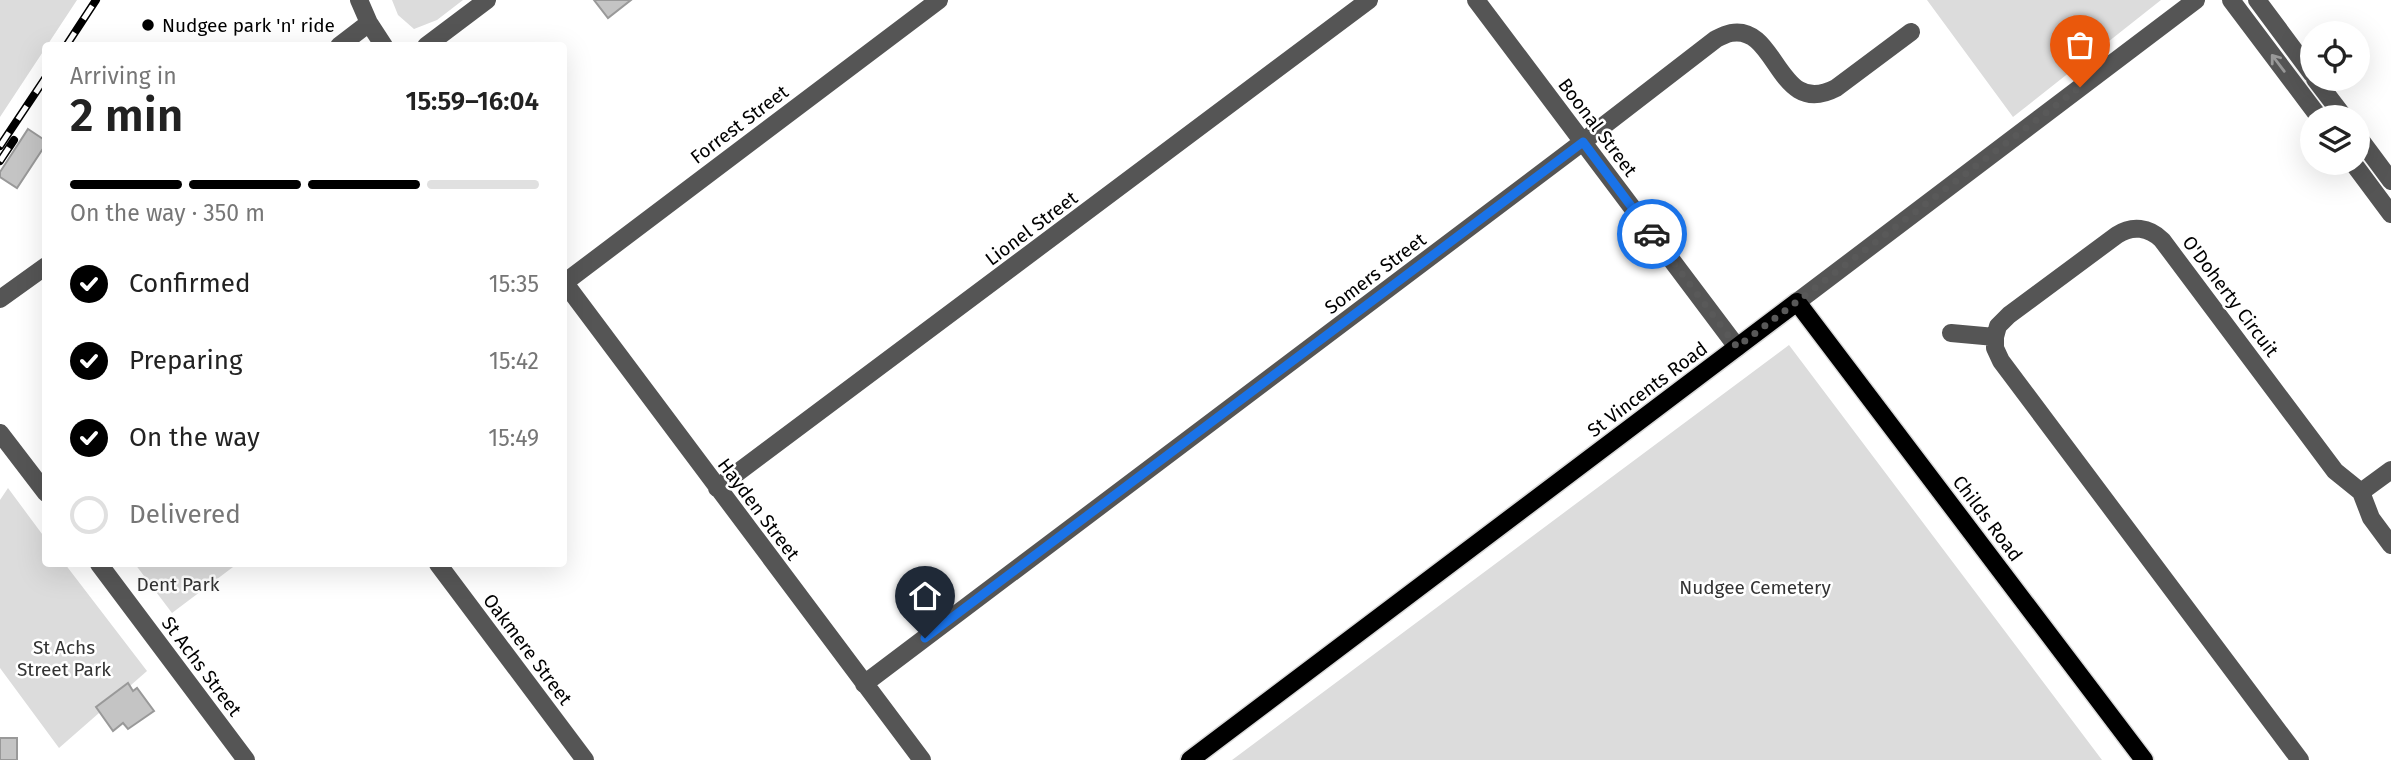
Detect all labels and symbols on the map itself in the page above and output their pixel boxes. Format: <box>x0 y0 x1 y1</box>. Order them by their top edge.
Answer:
place label: Nudgee park 'n' ride <box>162 14 335 37</box>
pin <box>2050 15 2110 87</box>
marker: Nudgee park 'n' ride <box>140 17 156 33</box>
one-way arrow <box>2271 53 2286 72</box>
street label: Boonal Street <box>1553 74 1642 181</box>
street label: Forrest Street <box>686 80 793 169</box>
street label: Lionel Street <box>981 186 1082 271</box>
courier <box>1617 199 1687 269</box>
street label: Somers Street <box>1320 228 1430 319</box>
street label: O'Doherty Circuit <box>2178 231 2284 361</box>
street label: St Vincents Road <box>1583 337 1712 442</box>
street label: Hayden Street <box>713 454 804 565</box>
street label: Childs Road <box>1948 471 2027 566</box>
pin <box>895 566 955 638</box>
park label: Dent Park <box>136 573 220 596</box>
park label: Nudgee Cemetery <box>1679 576 1831 599</box>
street label: Oakmere Street <box>478 589 577 710</box>
street label: St Achs Street <box>157 612 247 721</box>
park label: St Achs Street Park <box>17 636 111 681</box>

